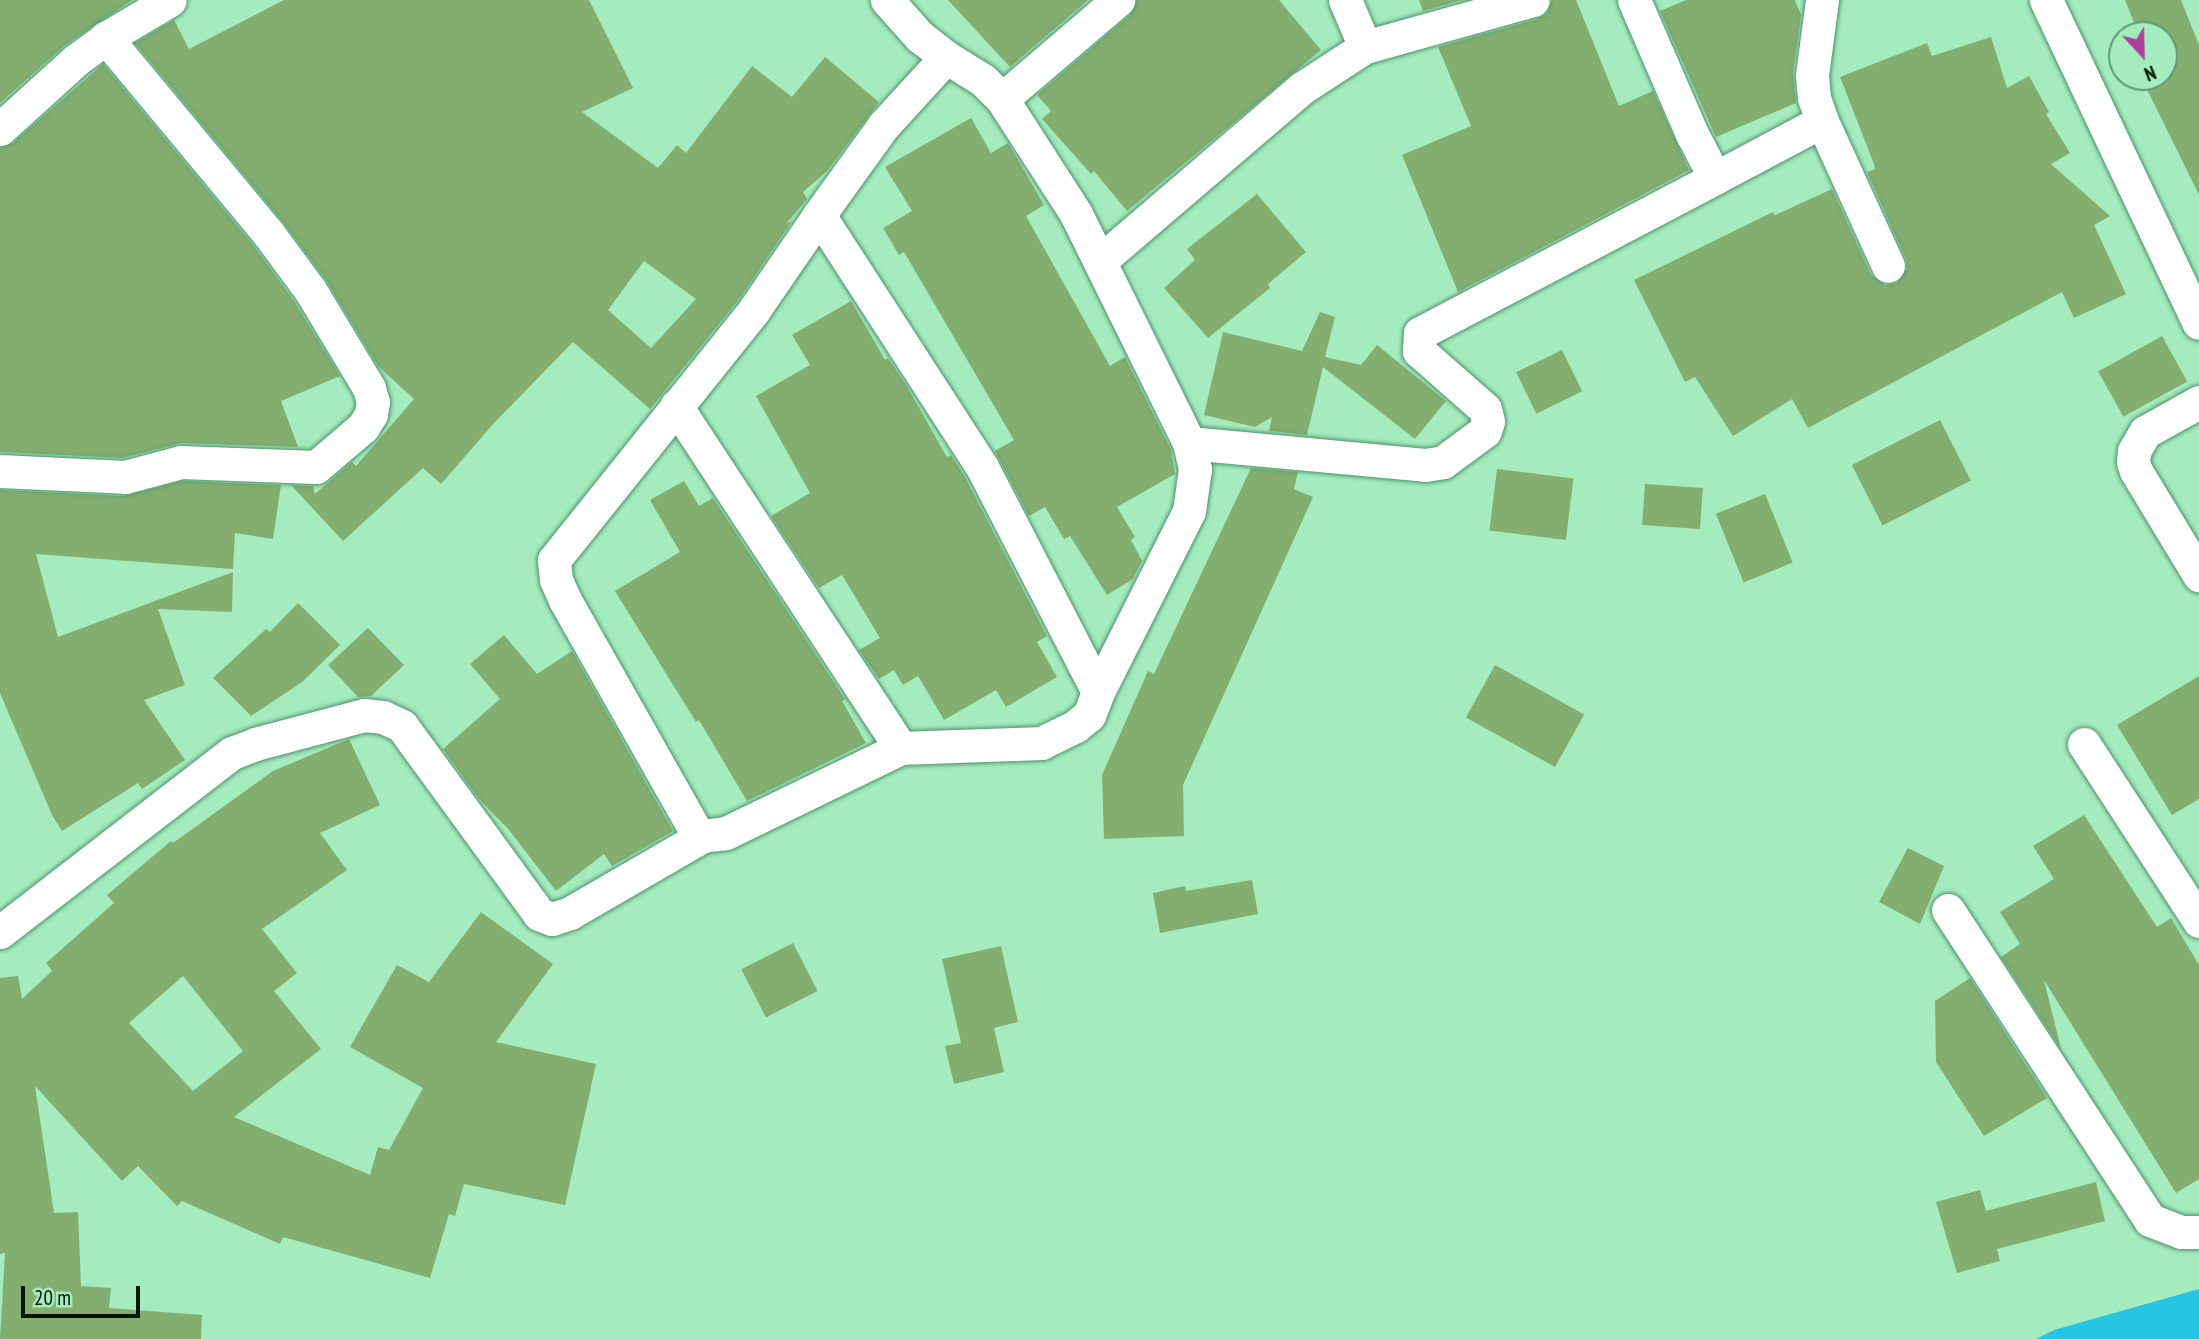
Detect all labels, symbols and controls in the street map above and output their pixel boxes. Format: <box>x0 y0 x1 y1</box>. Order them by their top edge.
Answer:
north arrow <box>2108 21 2178 91</box>
text: N <box>2141 61 2159 87</box>
scale bar <box>24 1272 144 1316</box>
text: 20 m <box>34 1284 71 1311</box>

